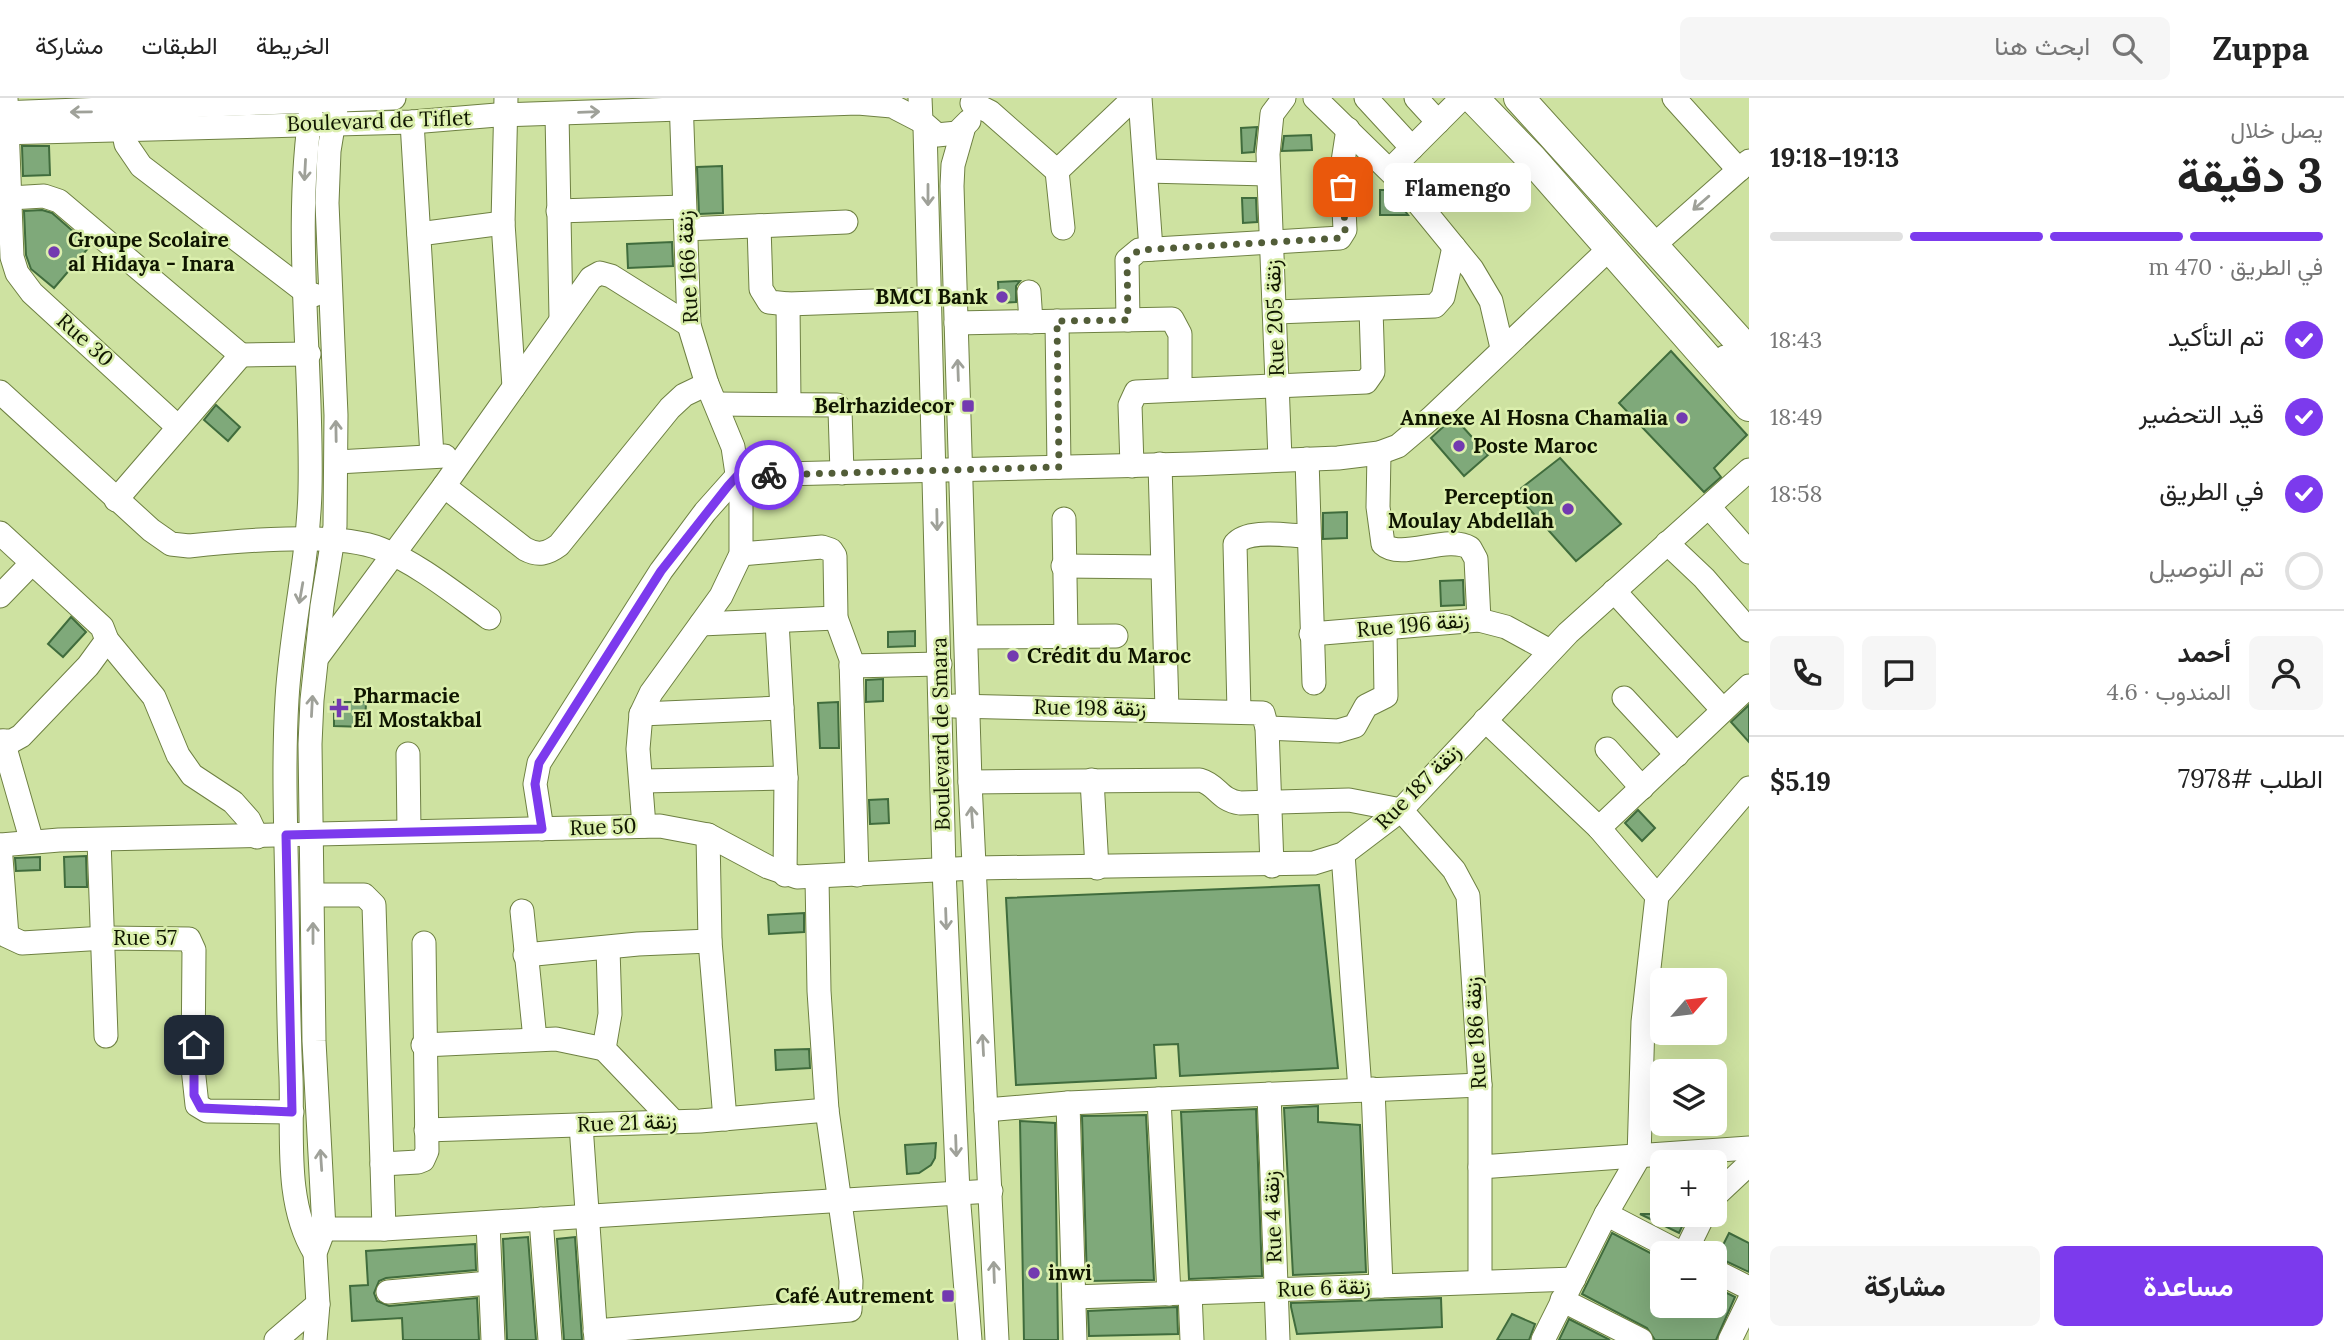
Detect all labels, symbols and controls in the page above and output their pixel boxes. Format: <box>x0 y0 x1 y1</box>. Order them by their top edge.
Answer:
search box <box>1680 17 2170 80</box>
text: Zuppa <box>2212 27 2309 69</box>
text: ابحث هنا <box>1994 29 2090 62</box>
icon: search <box>2108 29 2146 67</box>
text: مشاركة <box>35 30 103 61</box>
text: الطبقات <box>141 30 218 61</box>
text: الخريطة <box>256 30 330 61</box>
street label: Boulevard de Tiflet <box>286 104 473 137</box>
one-way arrow <box>70 105 93 119</box>
one-way arrow <box>577 106 600 119</box>
text: يصل خلال <box>2231 115 2323 144</box>
text: 19:13–19:18 <box>1770 141 1899 174</box>
text: 3 دقيقة <box>2177 146 2323 205</box>
pin <box>1313 157 1373 217</box>
one-way arrow <box>298 159 311 182</box>
callout: Flamengo <box>1385 162 1532 212</box>
icon: bag <box>1324 168 1362 206</box>
text: Flamengo <box>1404 173 1511 202</box>
one-way arrow <box>921 183 935 206</box>
one-way arrow <box>1693 195 1710 212</box>
street label: Rue 166 زنقة <box>671 210 704 324</box>
place label: Groupe Scolaire al Hidaya - Inara <box>68 226 235 277</box>
marker: Groupe Scolaire al Hidaya - Inara <box>46 244 62 260</box>
text: في الطريق · 470 m <box>2148 252 2323 281</box>
street label: Rue 205 زنقة <box>1259 259 1290 377</box>
place label: BMCI Bank <box>875 283 989 310</box>
marker: BMCI Bank <box>994 289 1010 305</box>
street label: Rue 30 <box>51 307 119 372</box>
text: تم التأكيد <box>2168 320 2264 353</box>
icon: check <box>2285 321 2323 359</box>
text: 18:43 <box>1770 325 1822 354</box>
one-way arrow <box>952 358 965 381</box>
place label: Belrhazidecor <box>814 392 954 419</box>
text: قيد التحضير <box>2139 397 2264 430</box>
marker: Belrhazidecor <box>960 398 976 414</box>
icon: check <box>2285 398 2323 436</box>
text: 18:49 <box>1770 402 1823 431</box>
place label: Annexe Al Hosna Chamalia <box>1400 404 1668 431</box>
marker: Annexe Al Hosna Chamalia <box>1674 410 1690 426</box>
one-way arrow <box>329 420 343 443</box>
place label: Poste Maroc <box>1473 432 1598 459</box>
marker: Poste Maroc <box>1451 438 1467 454</box>
courier <box>734 440 804 510</box>
icon: bike <box>750 456 788 494</box>
text: في الطريق <box>2159 474 2264 507</box>
icon: check <box>2285 475 2323 513</box>
text: 18:58 <box>1770 479 1823 508</box>
place label: Perception Moulay Abdellah <box>1388 483 1554 534</box>
marker: Perception Moulay Abdellah <box>1560 501 1576 517</box>
one-way arrow <box>930 509 944 532</box>
text: تم التوصيل <box>2149 551 2264 584</box>
one-way arrow <box>294 581 307 604</box>
street label: Rue 196 زنقة <box>1355 606 1471 643</box>
button: phone <box>1770 636 1844 710</box>
button: chat <box>1862 636 1936 710</box>
text: أحمد <box>2178 636 2231 669</box>
button: person <box>2249 636 2323 710</box>
street label: Boulevard de Smara <box>925 637 956 831</box>
place label: Crédit du Maroc <box>1027 642 1191 669</box>
marker: Crédit du Maroc <box>1005 648 1021 664</box>
text: المندوب · 4.6 <box>2106 677 2231 706</box>
place label: Pharmacie El Mostakbal <box>353 682 482 733</box>
street label: Rue 198 زنقة <box>1033 693 1147 722</box>
one-way arrow <box>305 694 318 717</box>
marker: Pharmacie El Mostakbal <box>331 700 347 716</box>
street label: Rue 187 زنقة <box>1369 738 1466 835</box>
text: الطلب #7978 <box>2178 762 2323 795</box>
text: $5.19 <box>1770 765 1831 798</box>
one-way arrow <box>965 807 978 829</box>
street label: Rue 50 <box>569 812 637 841</box>
one-way arrow <box>940 907 953 930</box>
one-way arrow <box>306 922 320 945</box>
street label: Rue 57 <box>113 924 177 951</box>
north arrow <box>1650 968 1727 1045</box>
map controls <box>1650 968 1727 1318</box>
street label: Rue 186 زنقة <box>1459 976 1492 1090</box>
pin <box>164 1015 224 1075</box>
icon: home <box>175 1026 213 1064</box>
one-way arrow <box>977 1033 990 1056</box>
button: layers <box>1650 1059 1727 1136</box>
street label: Rue 21 زنقة <box>576 1107 678 1138</box>
one-way arrow <box>949 1135 962 1158</box>
one-way arrow <box>314 1150 327 1172</box>
button: + <box>1650 1150 1727 1227</box>
street label: Rue 4 زنقة <box>1257 1170 1288 1264</box>
button: − <box>1650 1241 1727 1318</box>
button: مشاركة <box>1770 1246 2040 1326</box>
button: مساعدة <box>2054 1246 2323 1326</box>
place label: inwi <box>1048 1259 1092 1286</box>
one-way arrow <box>988 1261 1001 1284</box>
marker: inwi <box>1026 1265 1042 1281</box>
street label: Rue 6 زنقة <box>1277 1272 1371 1303</box>
place label: Café Autrement <box>775 1282 934 1309</box>
marker: Café Autrement <box>940 1288 956 1304</box>

